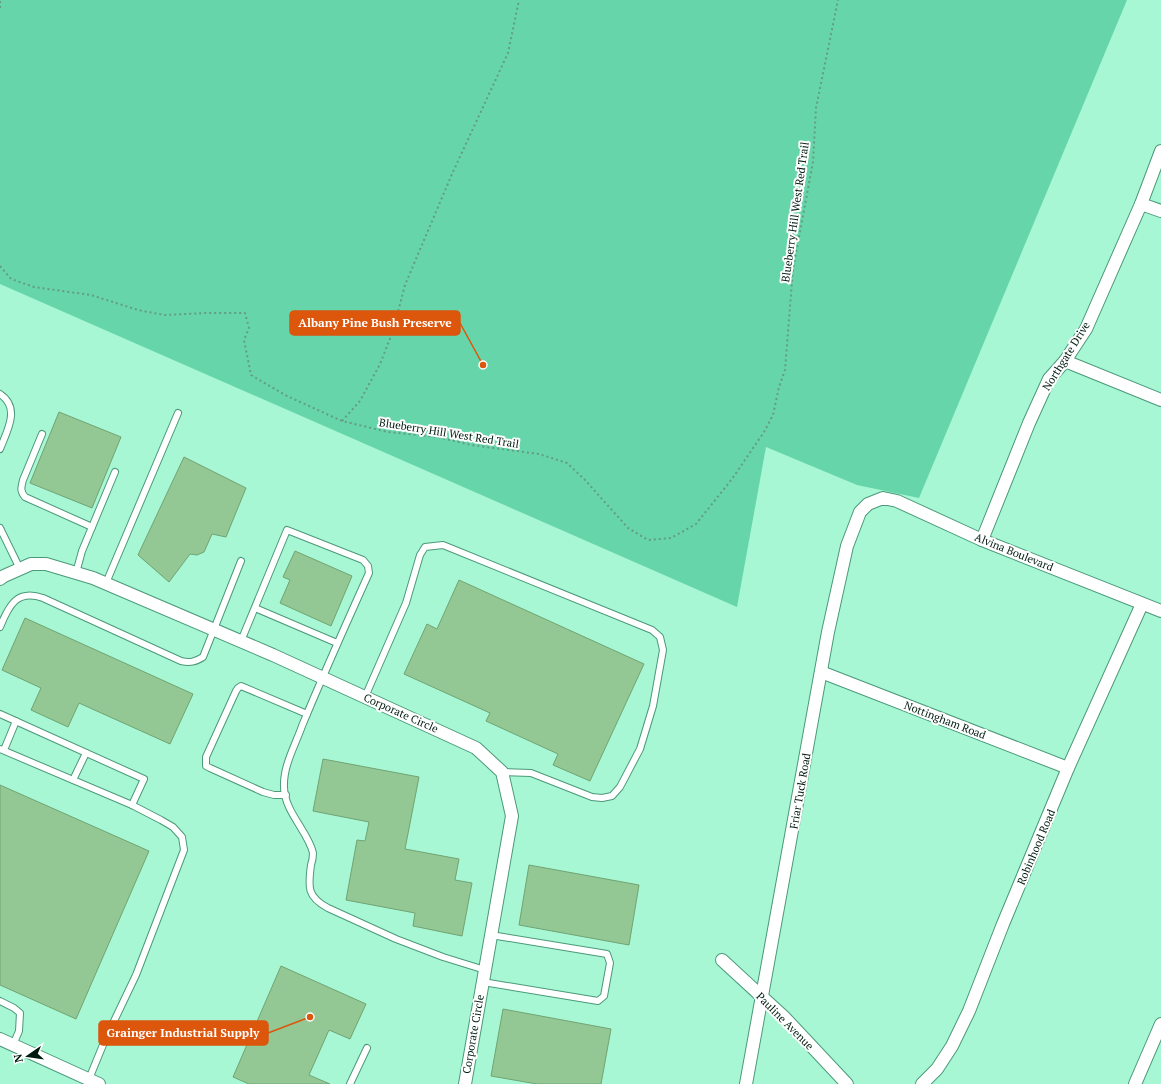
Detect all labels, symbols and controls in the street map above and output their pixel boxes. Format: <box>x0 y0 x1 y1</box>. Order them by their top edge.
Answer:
street label: Blueberry Hill West Red Trail <box>778 141 812 283</box>
callout: Albany Pine Bush Preserve <box>290 311 460 335</box>
text: Albany Pine Bush Preserve <box>298 315 452 330</box>
street label: Northgate Drive <box>1039 319 1093 393</box>
street label: Blueberry Hill West Red Trail <box>378 415 520 451</box>
street label: Alvina Boulevard <box>973 530 1055 574</box>
street label: Corporate Circle <box>362 690 441 736</box>
street label: Nottingham Road <box>902 698 988 742</box>
street label: Friar Tuck Road <box>786 752 814 830</box>
street label: Robinhood Road <box>1014 807 1058 887</box>
street label: Pauline Avenue <box>753 989 817 1053</box>
street label: Corporate Circle <box>459 993 487 1075</box>
callout: Grainger Industrial Supply <box>99 1021 268 1045</box>
text: Grainger Industrial Supply <box>107 1025 260 1040</box>
north arrow <box>8 1036 48 1076</box>
text: N <box>10 1052 26 1064</box>

